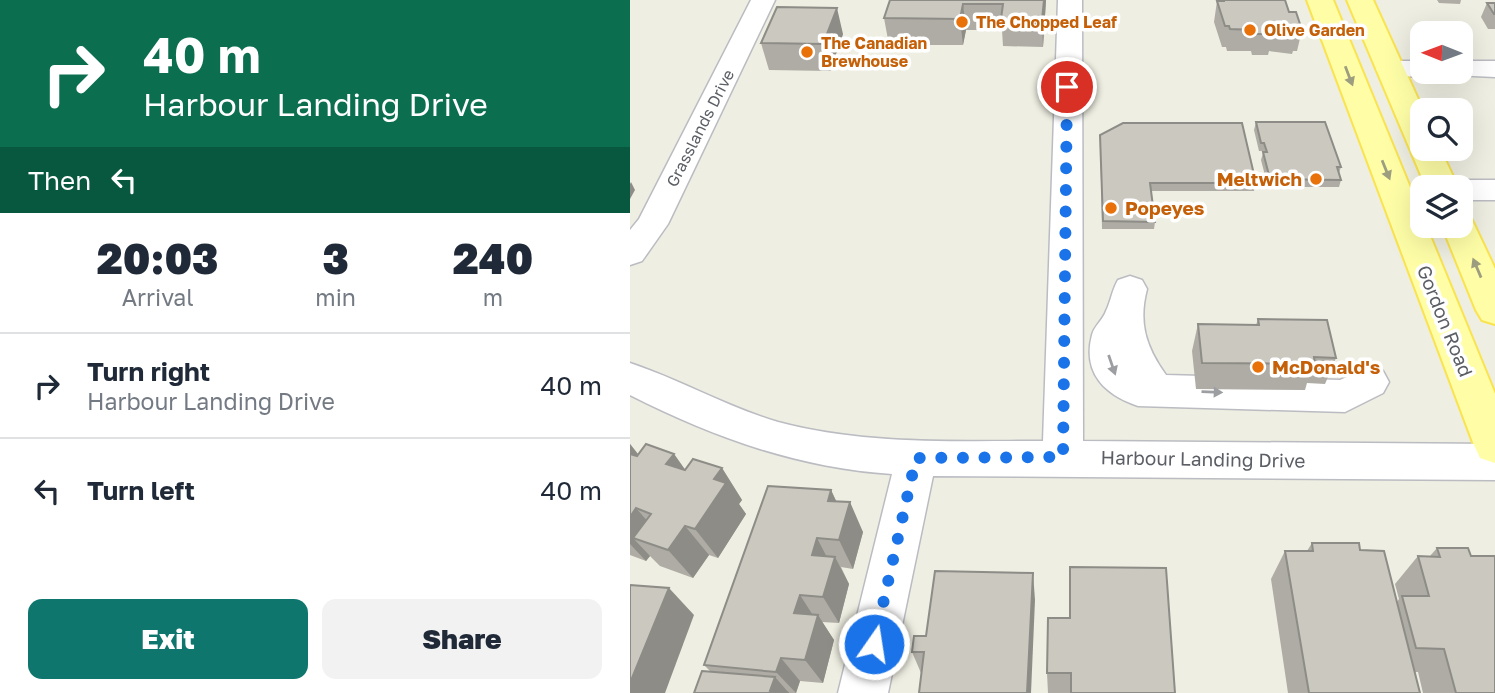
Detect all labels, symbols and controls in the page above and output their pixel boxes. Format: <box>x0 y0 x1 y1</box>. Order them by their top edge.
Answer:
place label: The Chopped Leaf <box>976 12 1117 32</box>
marker: The Chopped Leaf <box>954 14 970 30</box>
place label: Olive Garden <box>1264 20 1365 40</box>
north arrow <box>1410 21 1474 84</box>
map controls <box>1410 21 1473 238</box>
marker: Olive Garden <box>1242 22 1258 38</box>
text: 40 m <box>143 25 261 84</box>
icon: right <box>28 28 119 119</box>
place label: The Canadian Brewhouse <box>821 33 927 71</box>
marker: The Canadian Brewhouse <box>799 44 815 60</box>
pin <box>1037 57 1097 117</box>
street label: Grasslands Drive <box>662 66 738 190</box>
one-way arrow <box>1344 66 1355 87</box>
icon: arrive <box>1048 68 1086 106</box>
text: Harbour Landing Drive <box>143 85 488 123</box>
button: search <box>1410 98 1473 161</box>
one-way arrow <box>1380 160 1391 181</box>
icon: left <box>105 161 143 199</box>
text: Then <box>28 165 91 196</box>
place label: Meltwich <box>1217 167 1302 190</box>
marker: Meltwich <box>1308 171 1324 187</box>
button: layers <box>1410 175 1473 238</box>
place label: Popeyes <box>1125 196 1205 219</box>
marker: Popeyes <box>1103 200 1119 216</box>
text: 20:03 <box>97 233 219 283</box>
text: 3 <box>322 233 349 283</box>
text: 240 <box>453 233 533 283</box>
one-way arrow <box>1471 258 1483 278</box>
street label: Gordon Road <box>1413 262 1478 380</box>
text: Arrival <box>122 283 194 311</box>
text: min <box>315 283 356 311</box>
text: m <box>483 283 503 311</box>
one-way arrow <box>1107 355 1118 376</box>
place label: McDonald's <box>1272 355 1381 378</box>
text: Turn right <box>87 356 210 387</box>
marker: McDonald's <box>1250 359 1266 375</box>
icon: right <box>28 367 66 405</box>
text: 40 m <box>541 370 602 401</box>
one-way arrow <box>1202 386 1224 397</box>
text: Harbour Landing Drive <box>87 387 335 415</box>
street label: Harbour Landing Drive <box>1100 445 1306 472</box>
icon: left <box>28 472 66 510</box>
text: Turn left <box>87 475 195 506</box>
text: 40 m <box>541 475 602 506</box>
button: Exit <box>28 599 308 679</box>
button: Share <box>322 599 602 679</box>
position arrow <box>837 607 911 681</box>

